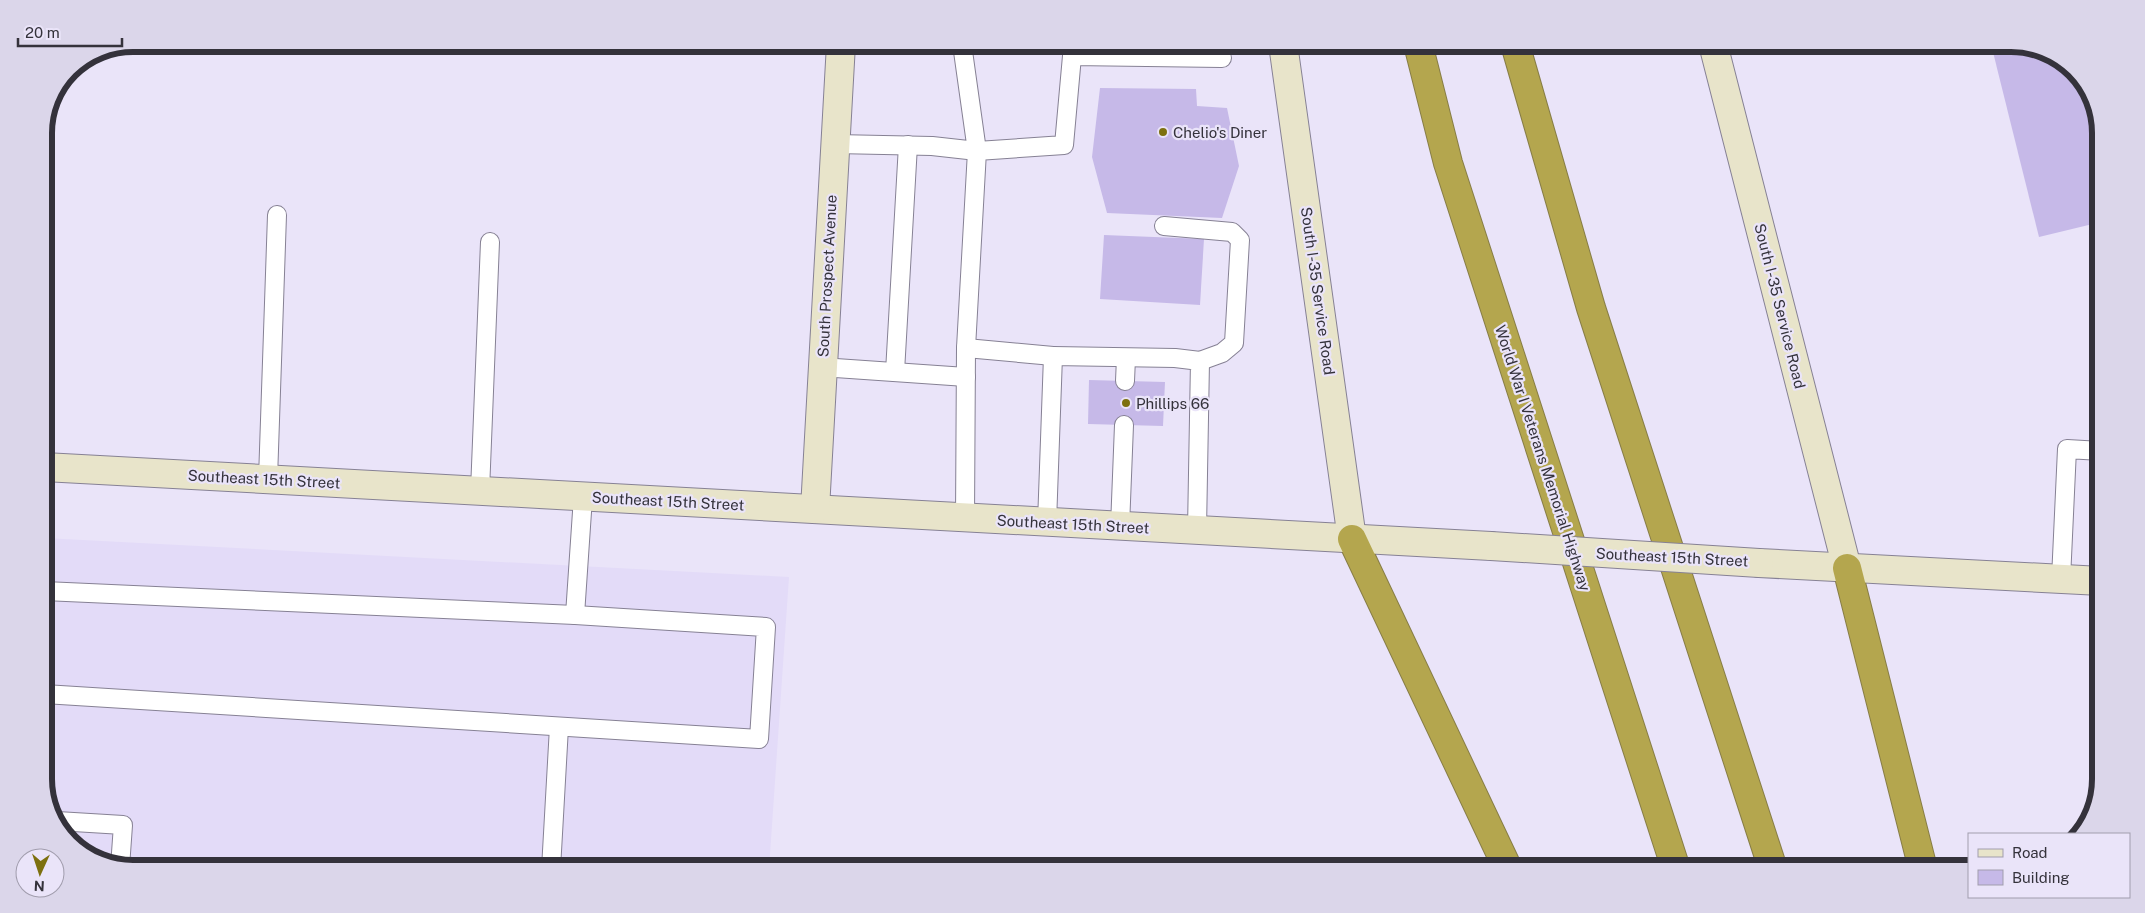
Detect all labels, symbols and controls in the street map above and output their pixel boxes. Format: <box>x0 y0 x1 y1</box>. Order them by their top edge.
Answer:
scale bar <box>18 15 121 47</box>
text: 20 m <box>25 24 60 41</box>
place label: Chelio's Diner <box>1173 124 1267 141</box>
marker: Chelio's Diner <box>1157 126 1169 138</box>
street label: South Prospect Avenue <box>814 194 840 358</box>
street label: South I-35 Service Road <box>1298 206 1338 376</box>
street label: South I-35 Service Road <box>1751 222 1809 390</box>
street label: World War I Veterans Memorial Highway <box>1492 323 1594 593</box>
place label: Phillips 66 <box>1136 395 1209 412</box>
marker: Phillips 66 <box>1120 397 1132 409</box>
street label: Southeast 15th Street <box>187 467 341 491</box>
street label: Southeast 15th Street <box>591 489 745 513</box>
street label: Southeast 15th Street <box>996 512 1150 536</box>
street label: Southeast 15th Street <box>1595 545 1749 569</box>
legend <box>1968 833 2130 898</box>
text: Road <box>2012 844 2048 861</box>
north arrow <box>15 848 65 898</box>
text: Building <box>2012 869 2070 886</box>
text: N <box>33 878 45 894</box>

